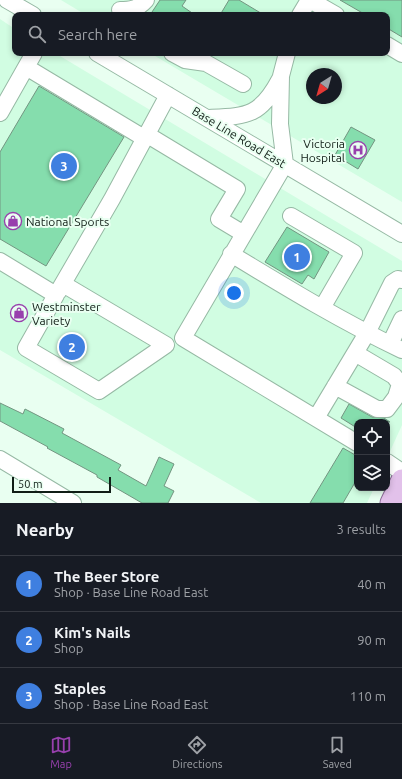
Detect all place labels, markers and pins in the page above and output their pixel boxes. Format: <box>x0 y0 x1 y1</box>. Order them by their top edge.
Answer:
place label: Victoria Hospital <box>300 137 345 164</box>
hospital icon: Victoria Hospital <box>348 140 368 160</box>
pin: 3 <box>51 151 77 181</box>
shop icon: National Sports <box>3 211 23 231</box>
place label: National Sports <box>26 215 109 228</box>
pin: 1 <box>284 242 310 272</box>
place label: Westminster Variety <box>32 300 101 327</box>
shop icon: Westminster Variety <box>9 303 29 323</box>
pin: 2 <box>59 332 85 362</box>

